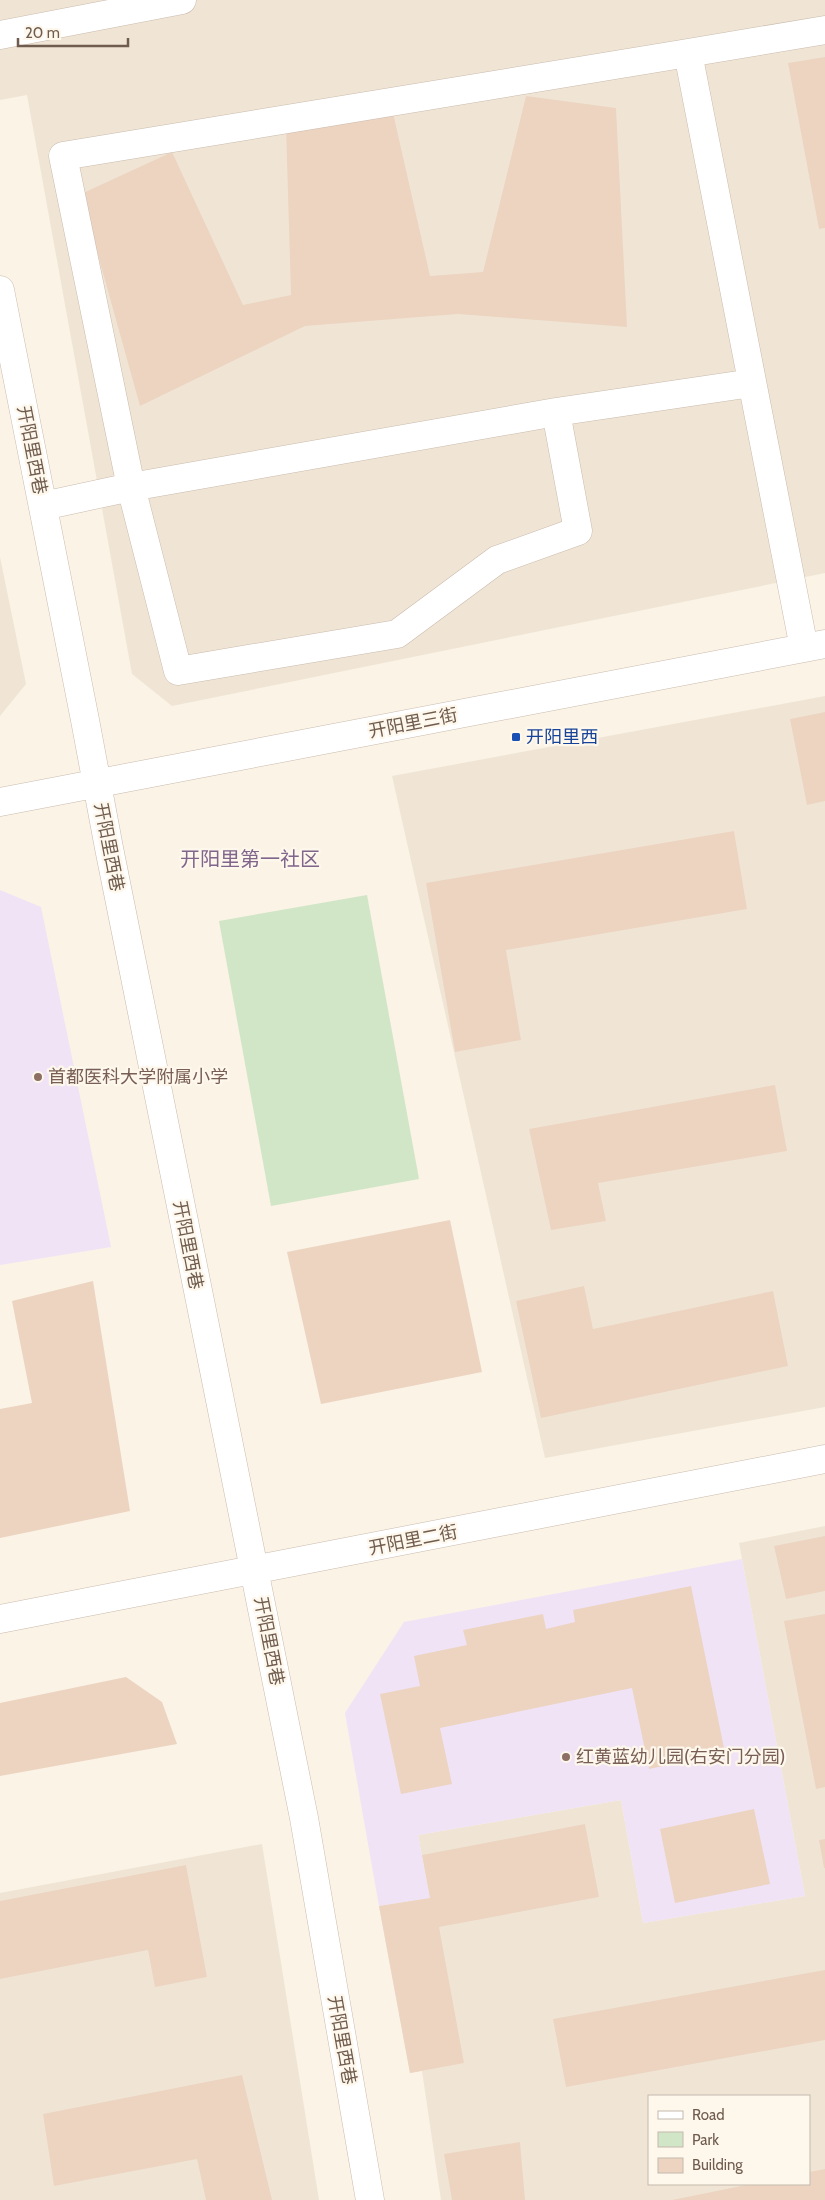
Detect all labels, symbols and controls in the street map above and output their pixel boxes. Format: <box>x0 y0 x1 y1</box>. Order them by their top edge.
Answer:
scale bar <box>18 15 128 47</box>
text: 20 m <box>25 24 60 42</box>
street label: 开阳里西巷 <box>13 404 51 496</box>
street label: 开阳里三街 <box>367 704 459 742</box>
place label: 开阳里西 <box>526 726 598 748</box>
marker: 开阳里西 <box>510 731 522 743</box>
street label: 开阳里西巷 <box>90 801 128 893</box>
district label: 开阳里第一社区 <box>180 847 320 871</box>
place label: 首都医科大学附属小学 <box>48 1066 228 1088</box>
marker: 首都医科大学附属小学 <box>32 1071 44 1083</box>
street label: 开阳里西巷 <box>169 1199 207 1291</box>
street label: 开阳里二街 <box>367 1521 459 1559</box>
street label: 开阳里西巷 <box>250 1595 288 1687</box>
place label: 红黄蓝幼儿园(右安门分园) <box>576 1746 785 1768</box>
marker: 红黄蓝幼儿园(右安门分园) <box>560 1751 572 1763</box>
street label: 开阳里西巷 <box>323 1994 361 2086</box>
legend <box>648 2095 810 2185</box>
text: Road <box>692 2106 725 2124</box>
text: Park <box>692 2131 719 2149</box>
text: Building <box>692 2156 743 2174</box>

